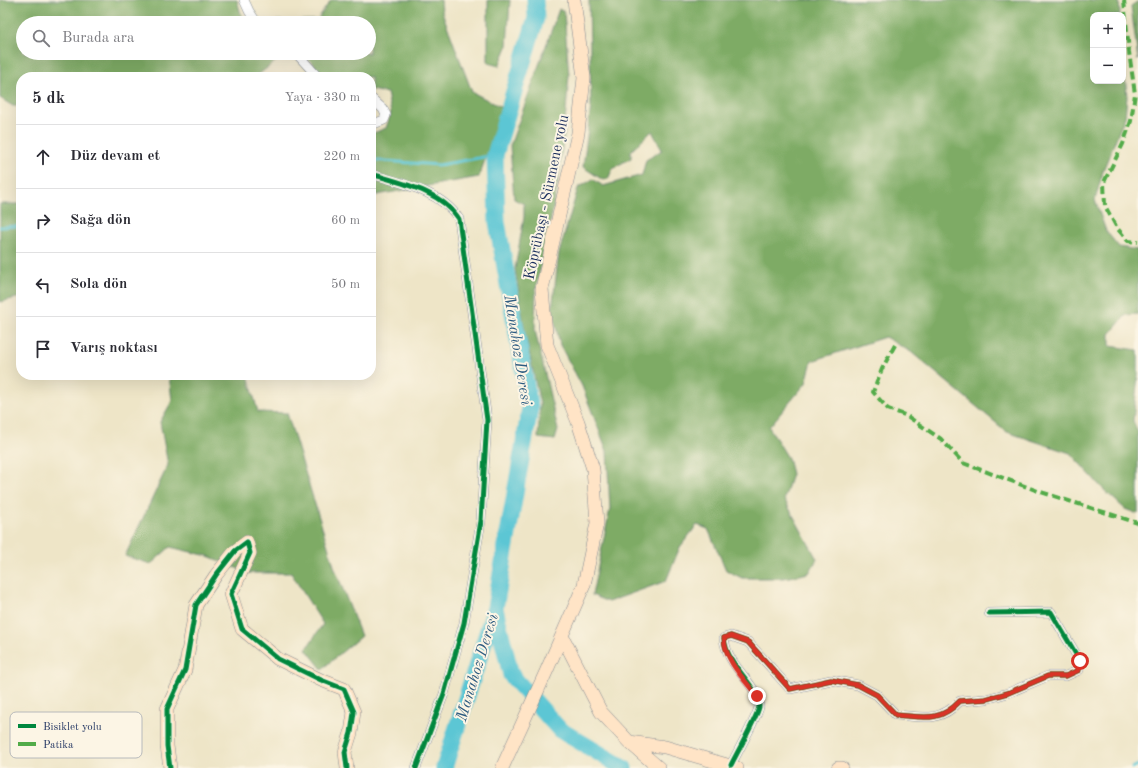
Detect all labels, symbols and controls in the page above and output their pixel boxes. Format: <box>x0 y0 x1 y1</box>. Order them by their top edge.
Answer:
map controls <box>1090 12 1126 84</box>
button: + <box>1090 12 1126 48</box>
search box <box>16 16 376 60</box>
icon: search <box>30 27 52 49</box>
text: Burada ara <box>62 31 134 46</box>
button: − <box>1090 48 1126 84</box>
text: 5 dk <box>32 90 65 107</box>
text: Yaya · 330 m <box>285 91 360 104</box>
street label: Köprübaşı - Sürmene yolu <box>523 113 572 281</box>
icon: ahead <box>32 146 54 168</box>
text: Düz devam et <box>70 149 160 164</box>
text: 220 m <box>323 150 360 163</box>
icon: right <box>32 210 54 232</box>
text: Sağa dön <box>70 213 131 228</box>
text: 60 m <box>331 214 360 227</box>
icon: left <box>32 274 54 296</box>
text: Sola dön <box>70 277 127 292</box>
text: 50 m <box>331 278 360 291</box>
water label: Manahoz Deresi <box>500 293 534 407</box>
icon: arrive <box>32 338 54 360</box>
text: Varış noktası <box>70 341 158 356</box>
water label: Manahoz Deresi <box>454 611 502 724</box>
route start <box>1071 652 1089 670</box>
route end <box>748 687 766 705</box>
legend <box>10 712 142 758</box>
text: Bisiklet yolu <box>43 722 102 733</box>
text: Patika <box>43 740 74 751</box>

